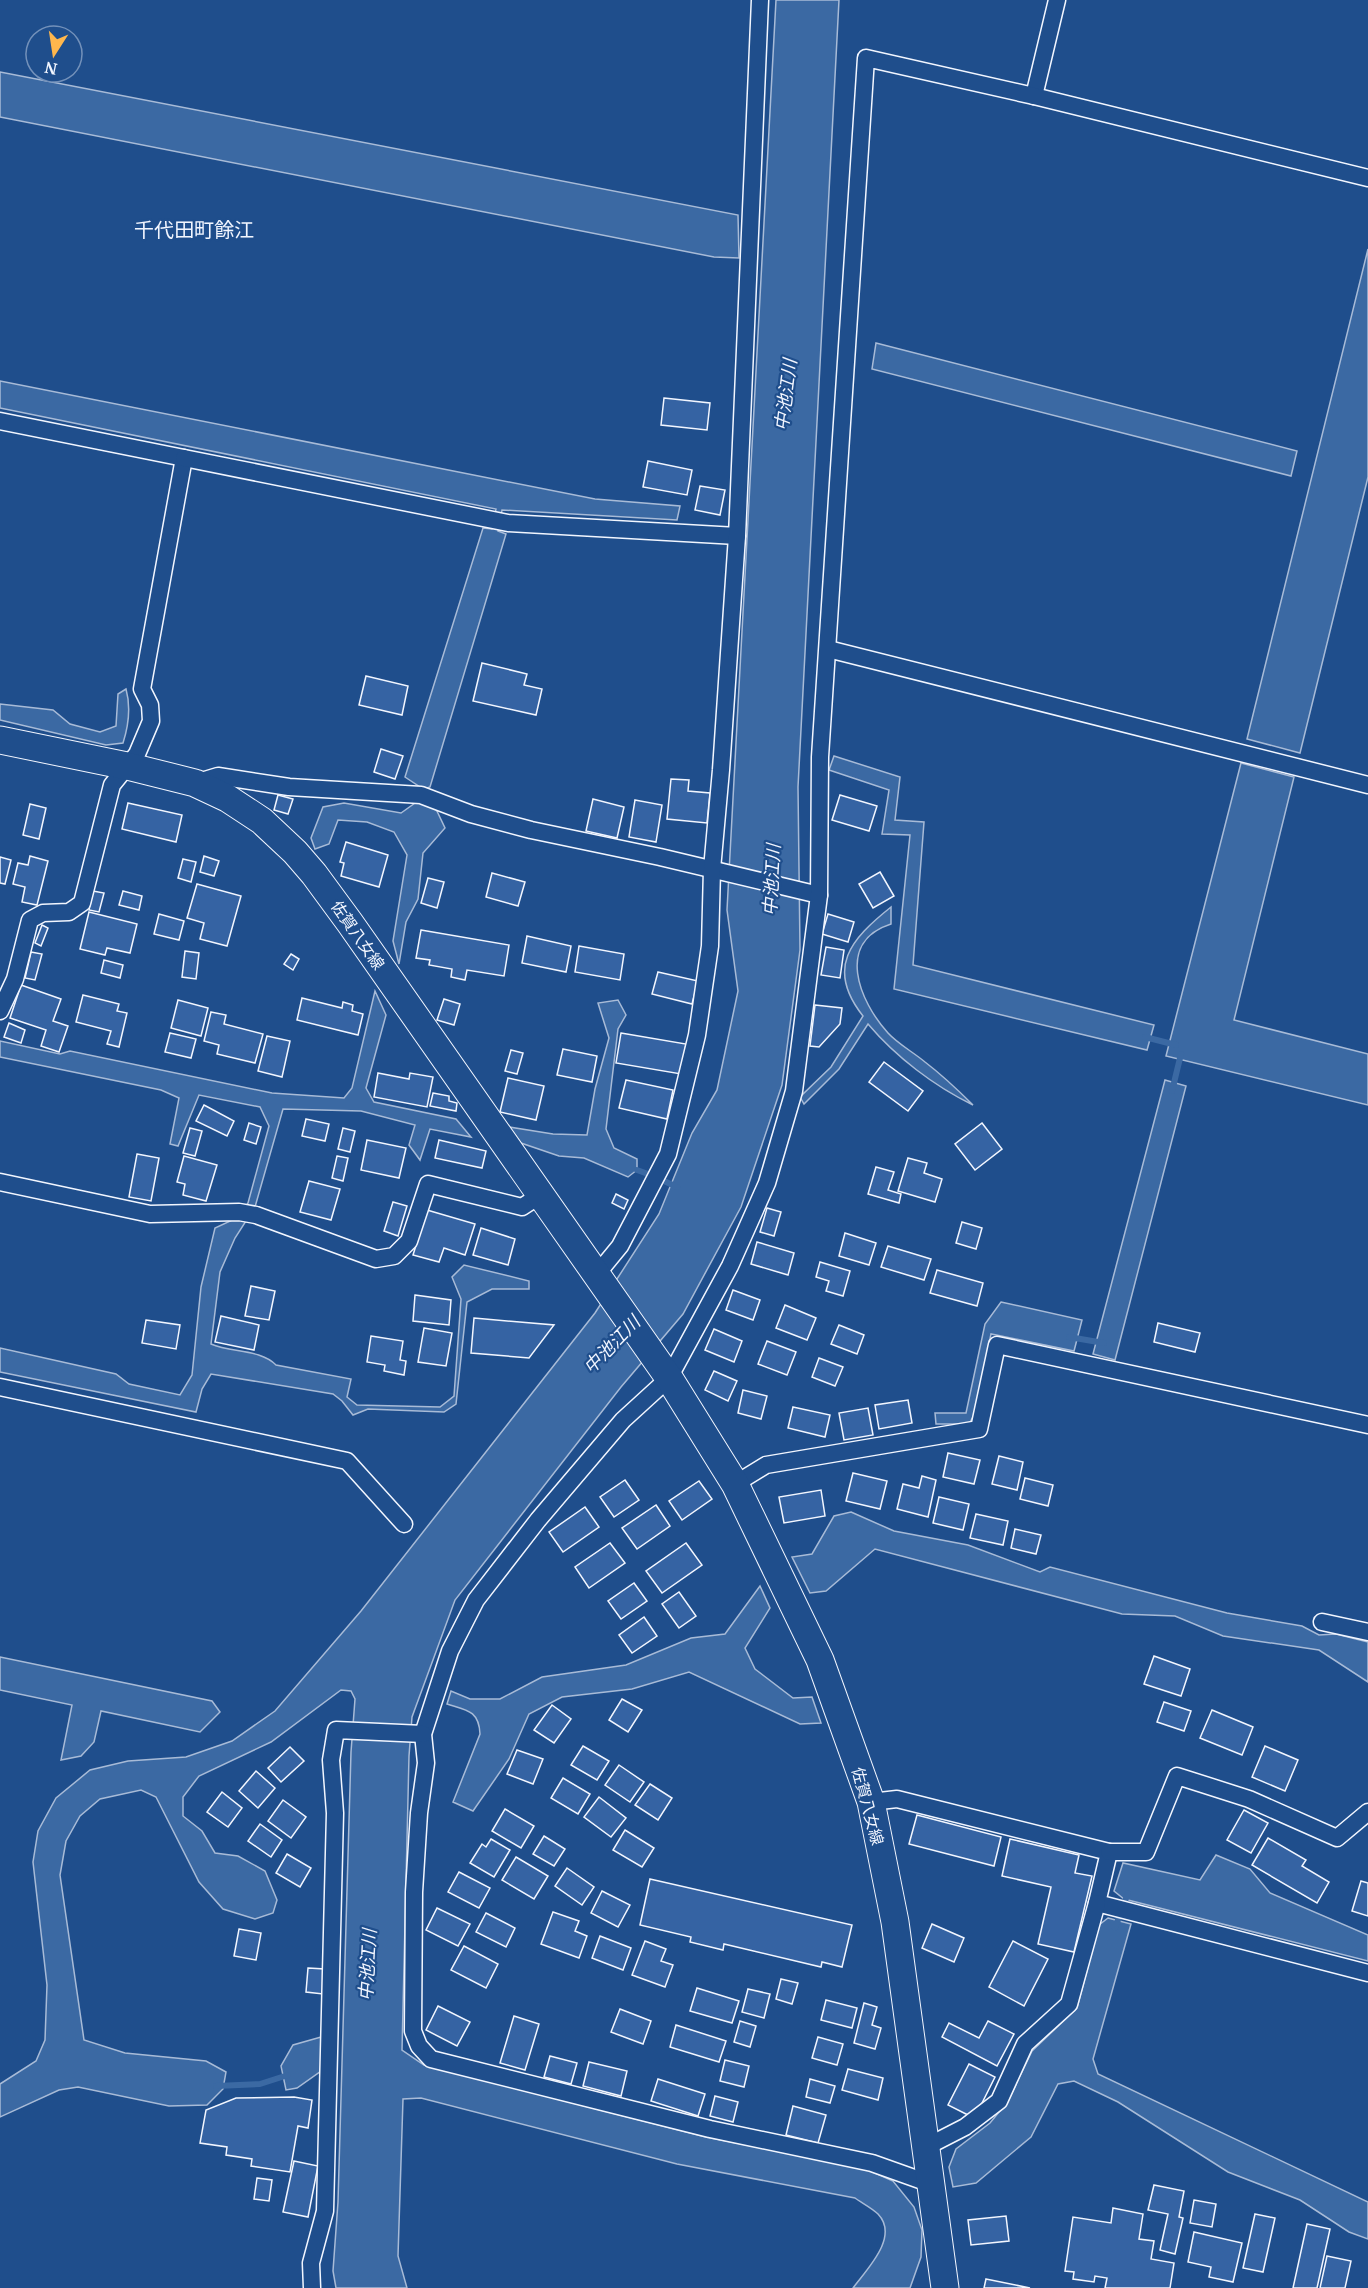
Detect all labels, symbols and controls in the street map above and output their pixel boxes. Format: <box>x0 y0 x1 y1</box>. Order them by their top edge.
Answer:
north arrow <box>24 24 84 84</box>
text: N <box>43 57 59 81</box>
district label: 千代田町餘江 <box>134 216 254 243</box>
water label: 中池江川 <box>769 356 802 432</box>
water label: 中池江川 <box>757 841 785 917</box>
street label: 佐賀八女線 <box>326 896 390 974</box>
water label: 中池江川 <box>578 1309 646 1379</box>
street label: 佐賀八女線 <box>847 1765 889 1847</box>
water label: 中池江川 <box>353 1926 381 2002</box>

